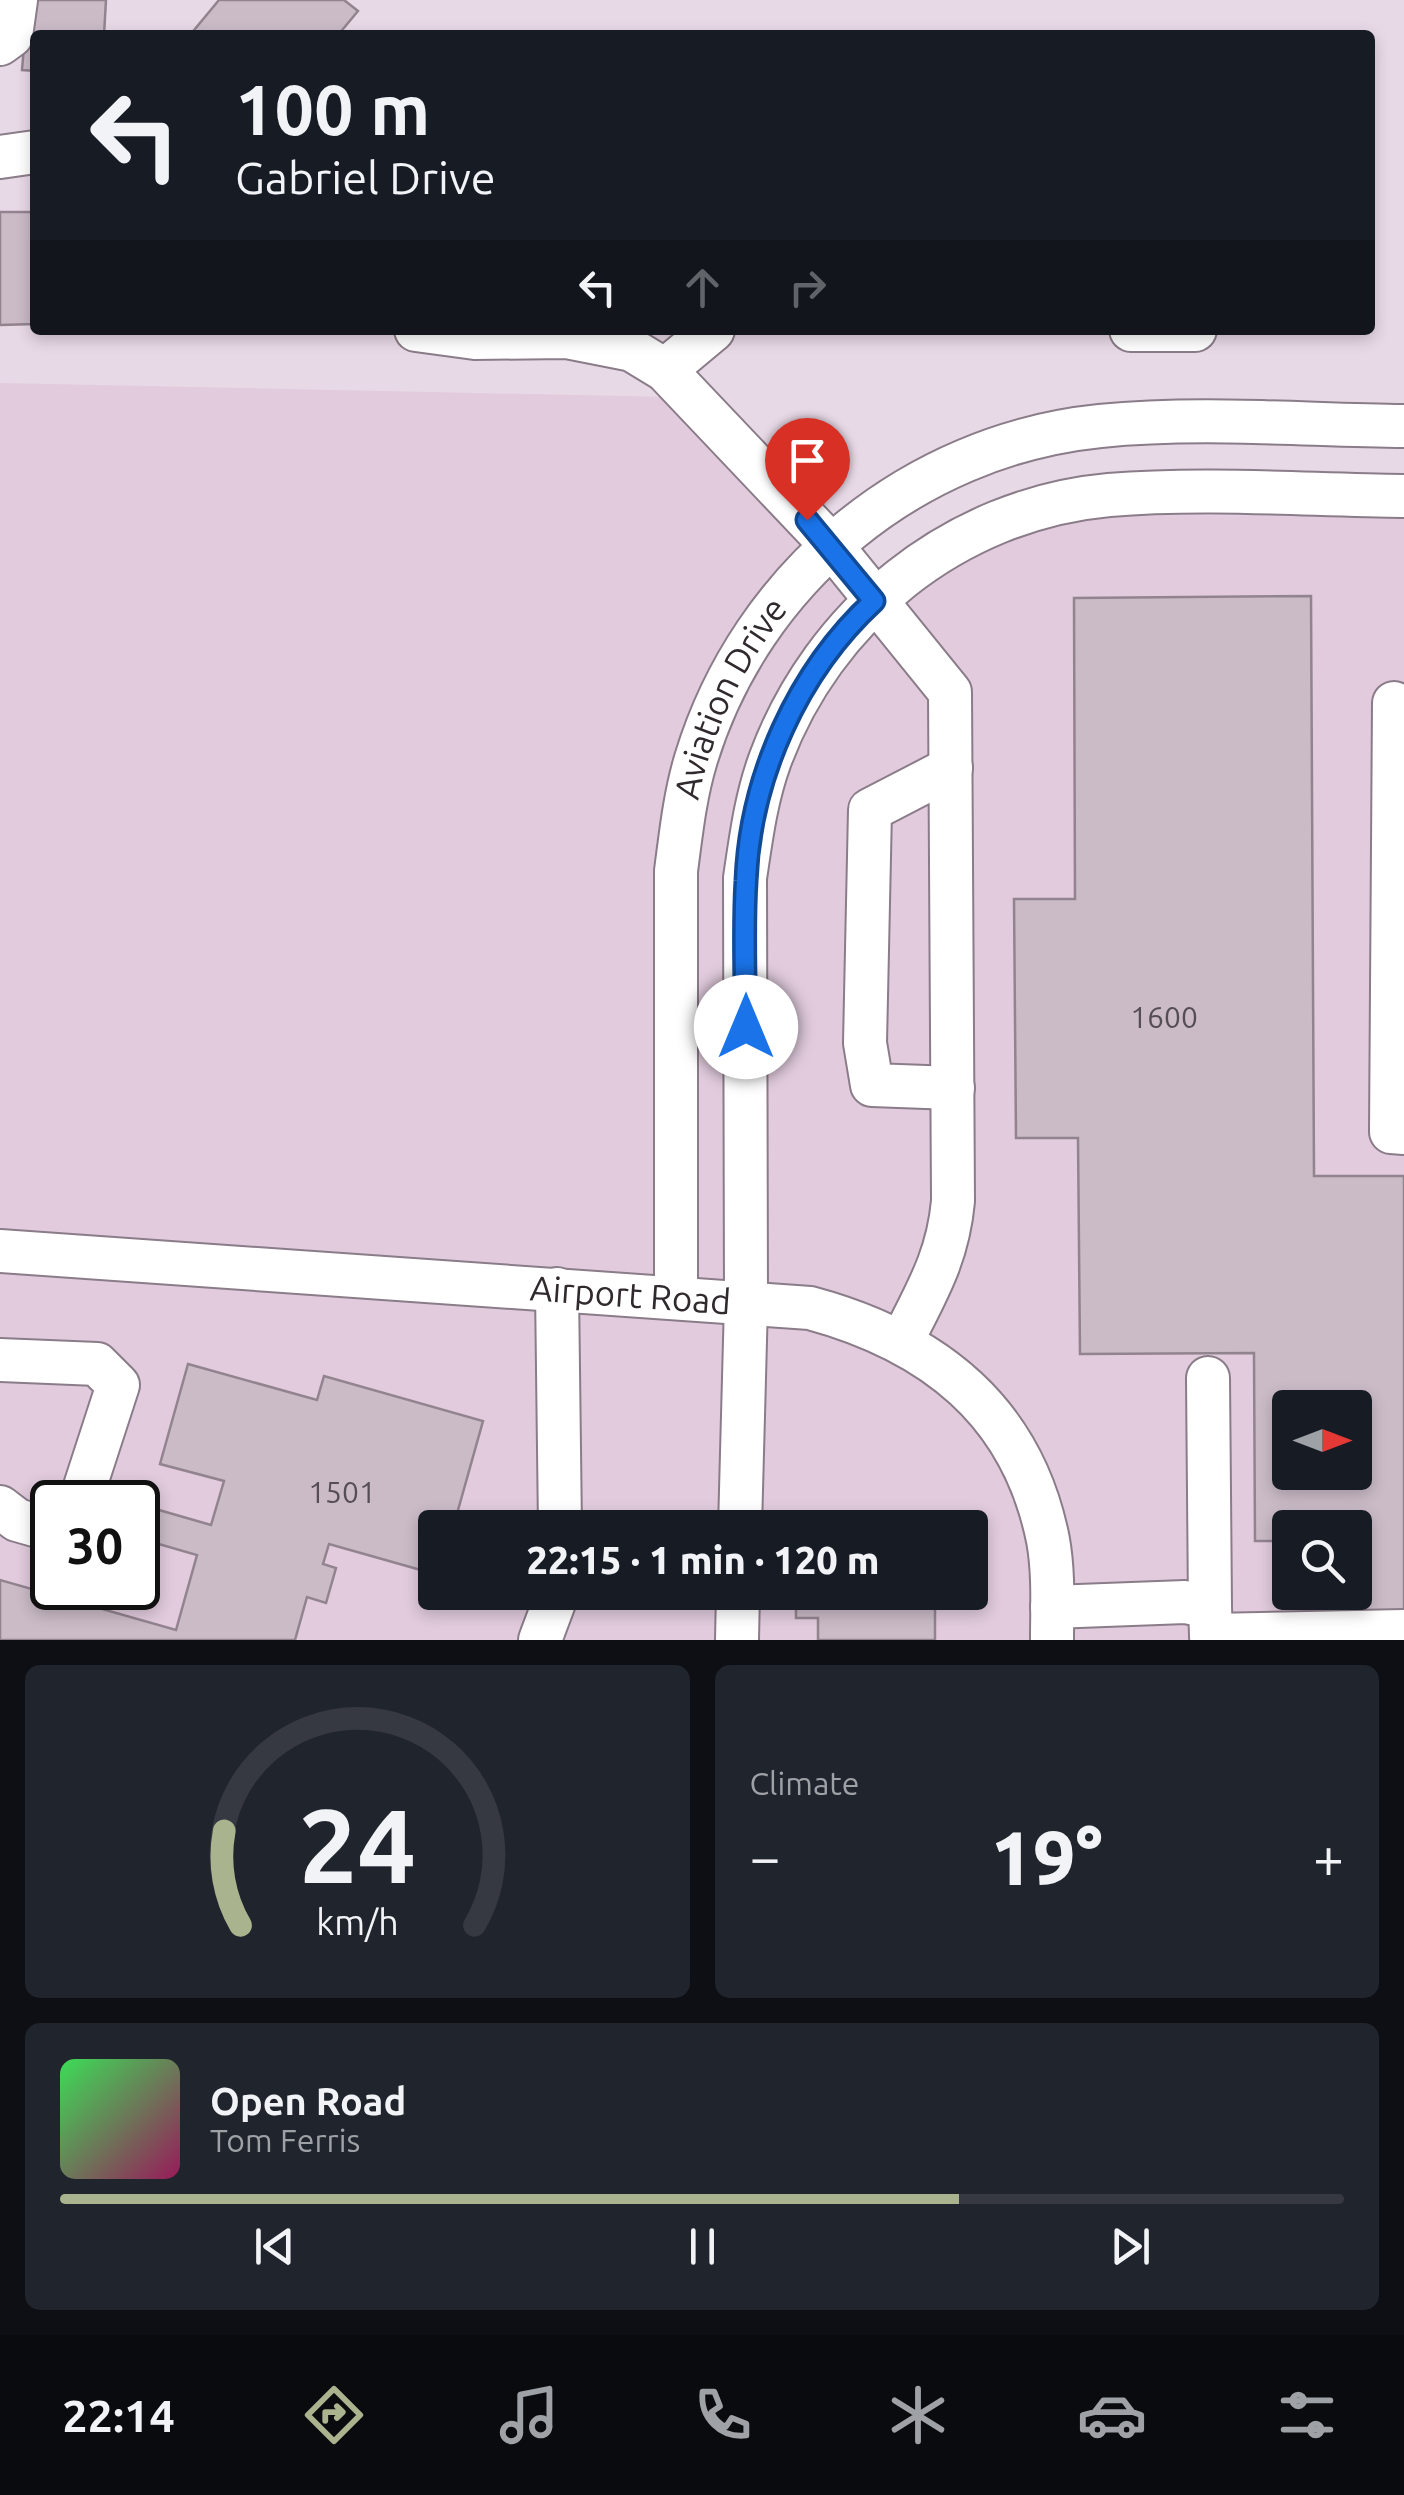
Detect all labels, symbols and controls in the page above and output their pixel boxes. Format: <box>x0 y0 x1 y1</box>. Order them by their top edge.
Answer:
icon: left <box>70 70 200 200</box>
text: 100 m <box>235 70 430 148</box>
text: Gabriel Drive <box>235 152 496 203</box>
icon: left <box>570 260 625 315</box>
icon: ahead <box>675 260 730 315</box>
icon: right <box>780 260 835 315</box>
pin <box>765 418 850 521</box>
icon: arrive <box>780 433 835 488</box>
street label: Aviation Drive <box>666 589 794 802</box>
position arrow <box>694 975 798 1079</box>
house number: 1600 <box>1130 1000 1198 1034</box>
street label: Airport Road <box>529 1267 732 1321</box>
north arrow <box>1272 1390 1372 1490</box>
map controls <box>1272 1390 1372 1610</box>
house number: 1501 <box>308 1475 376 1509</box>
speed limit sign: 30 <box>30 1480 160 1610</box>
button: search <box>1272 1510 1372 1610</box>
text: 22:15 · 1 min · 120 m <box>526 1539 880 1581</box>
text: Climate <box>750 1765 860 1801</box>
text: 24 <box>299 1786 416 1903</box>
text: 19° <box>991 1815 1103 1899</box>
text: − <box>750 1826 781 1887</box>
text: + <box>1313 1826 1344 1887</box>
text: km/h <box>316 1902 399 1942</box>
text: Open Road <box>210 2080 406 2122</box>
text: Tom Ferris <box>210 2122 360 2158</box>
icon: previous <box>247 2219 302 2274</box>
icon: pause <box>675 2219 730 2274</box>
icon: next <box>1103 2219 1158 2274</box>
icon: directions <box>299 2380 369 2450</box>
icon: music <box>494 2380 564 2450</box>
icon: phone <box>688 2380 758 2450</box>
icon: climate <box>883 2380 953 2450</box>
icon: car <box>1077 2380 1147 2450</box>
icon: filters <box>1272 2380 1342 2450</box>
text: 22:14 <box>62 2390 175 2441</box>

